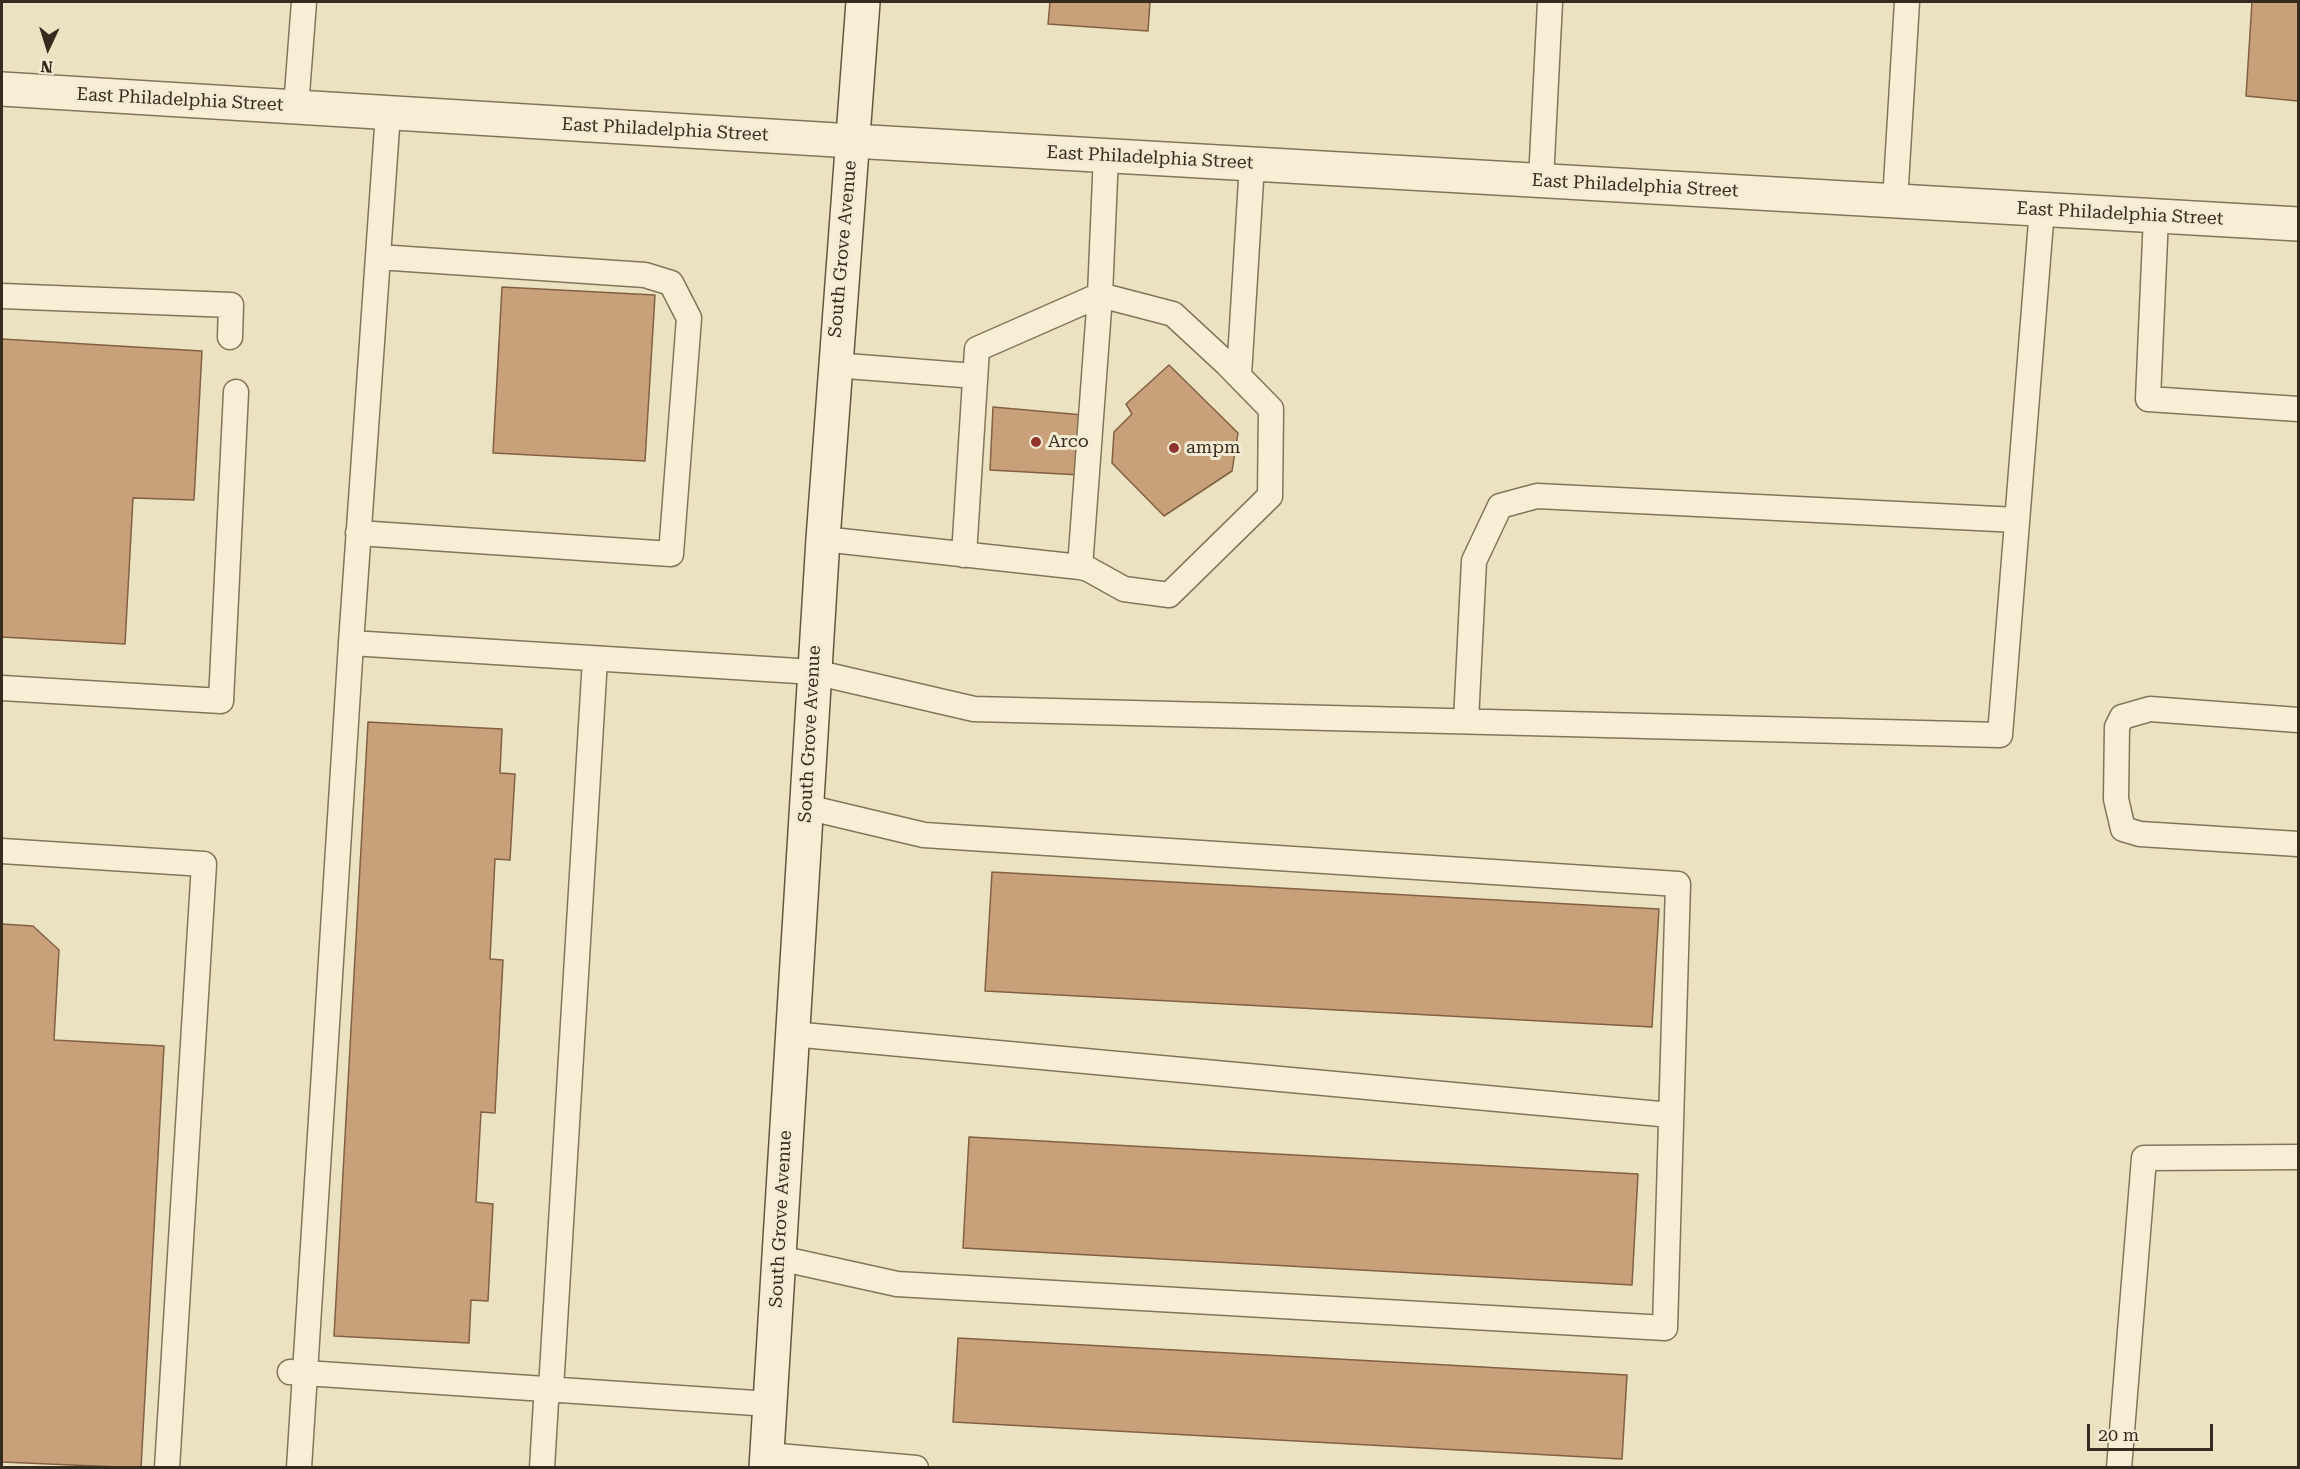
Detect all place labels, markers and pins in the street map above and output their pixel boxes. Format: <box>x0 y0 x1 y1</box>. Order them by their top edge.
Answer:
place label: Arco <box>1048 431 1089 453</box>
marker: Arco <box>1029 435 1043 449</box>
place label: ampm <box>1186 437 1240 459</box>
marker: ampm <box>1167 441 1181 455</box>

